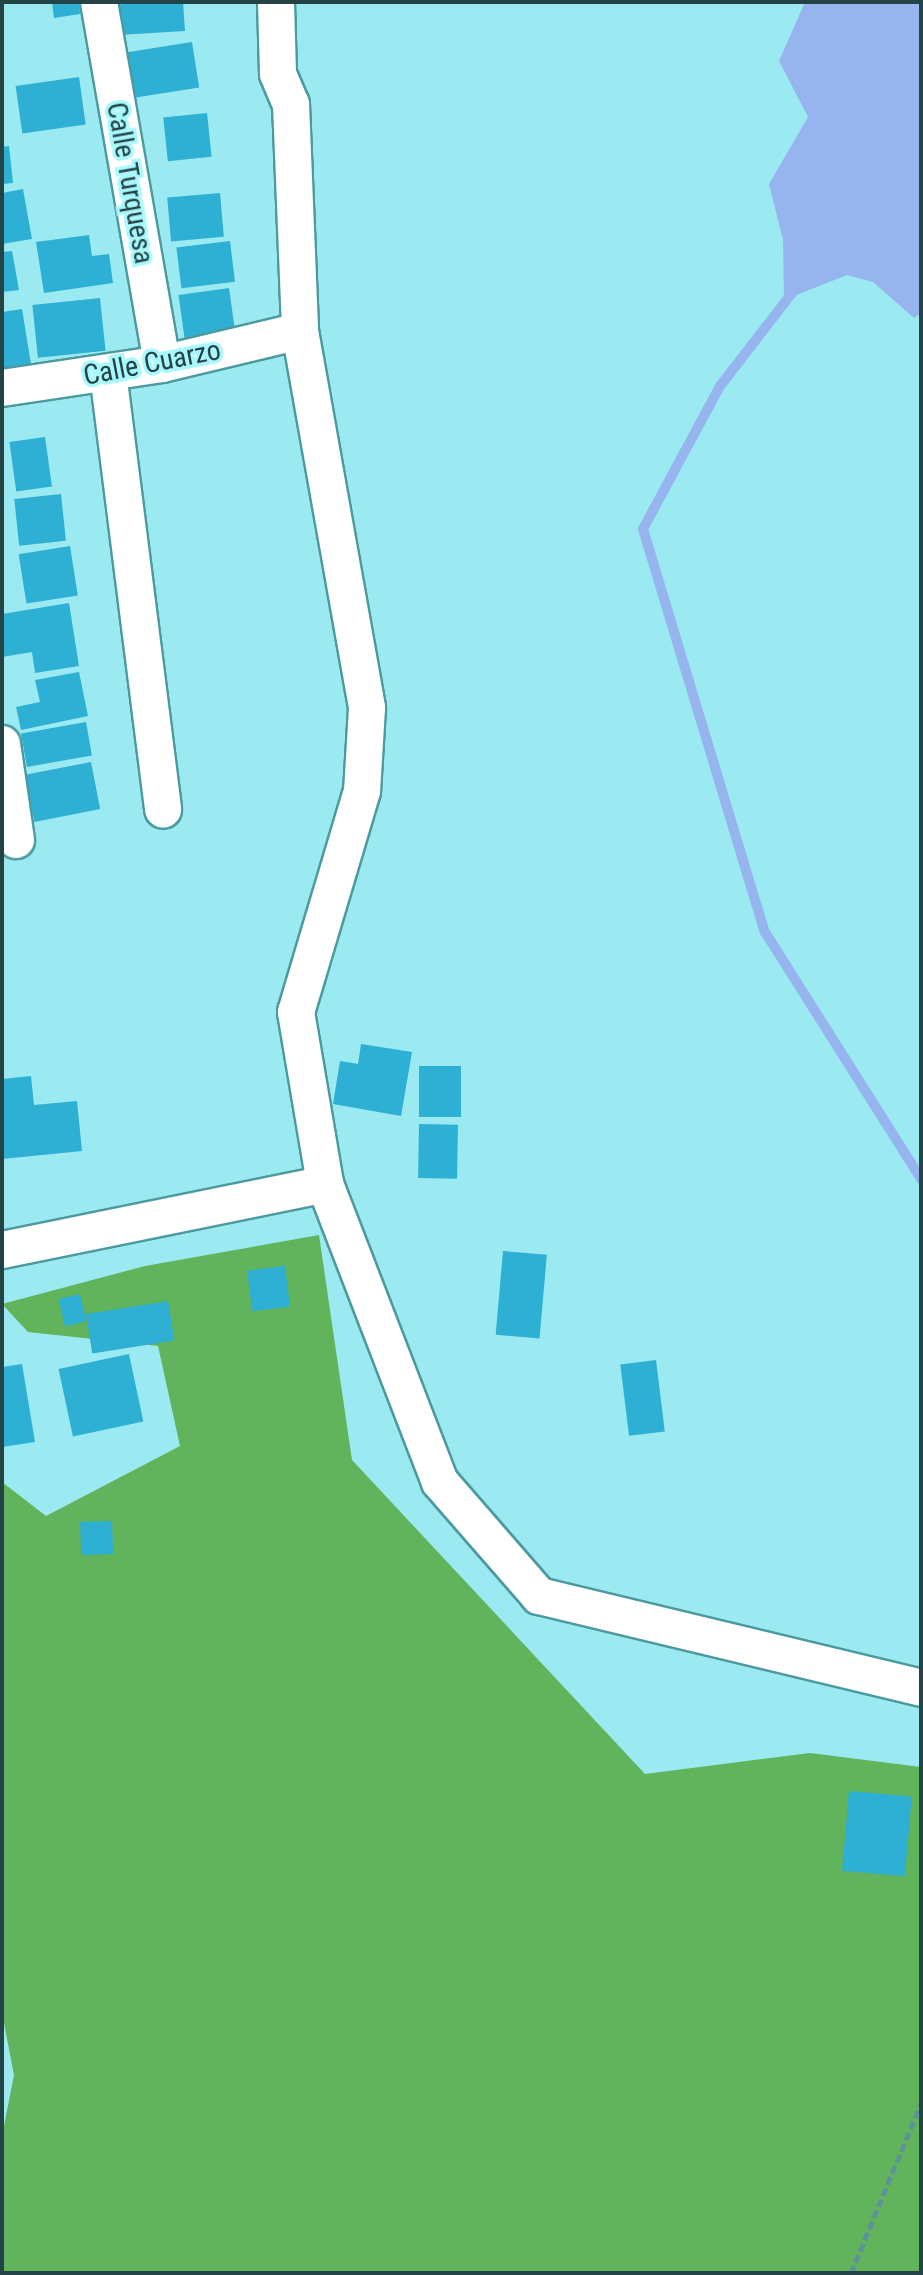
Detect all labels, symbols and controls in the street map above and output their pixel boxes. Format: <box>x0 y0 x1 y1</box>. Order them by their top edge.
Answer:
street label: Calle Turquesa <box>99 100 161 266</box>
street label: Calle Cuarzo <box>80 333 224 393</box>

